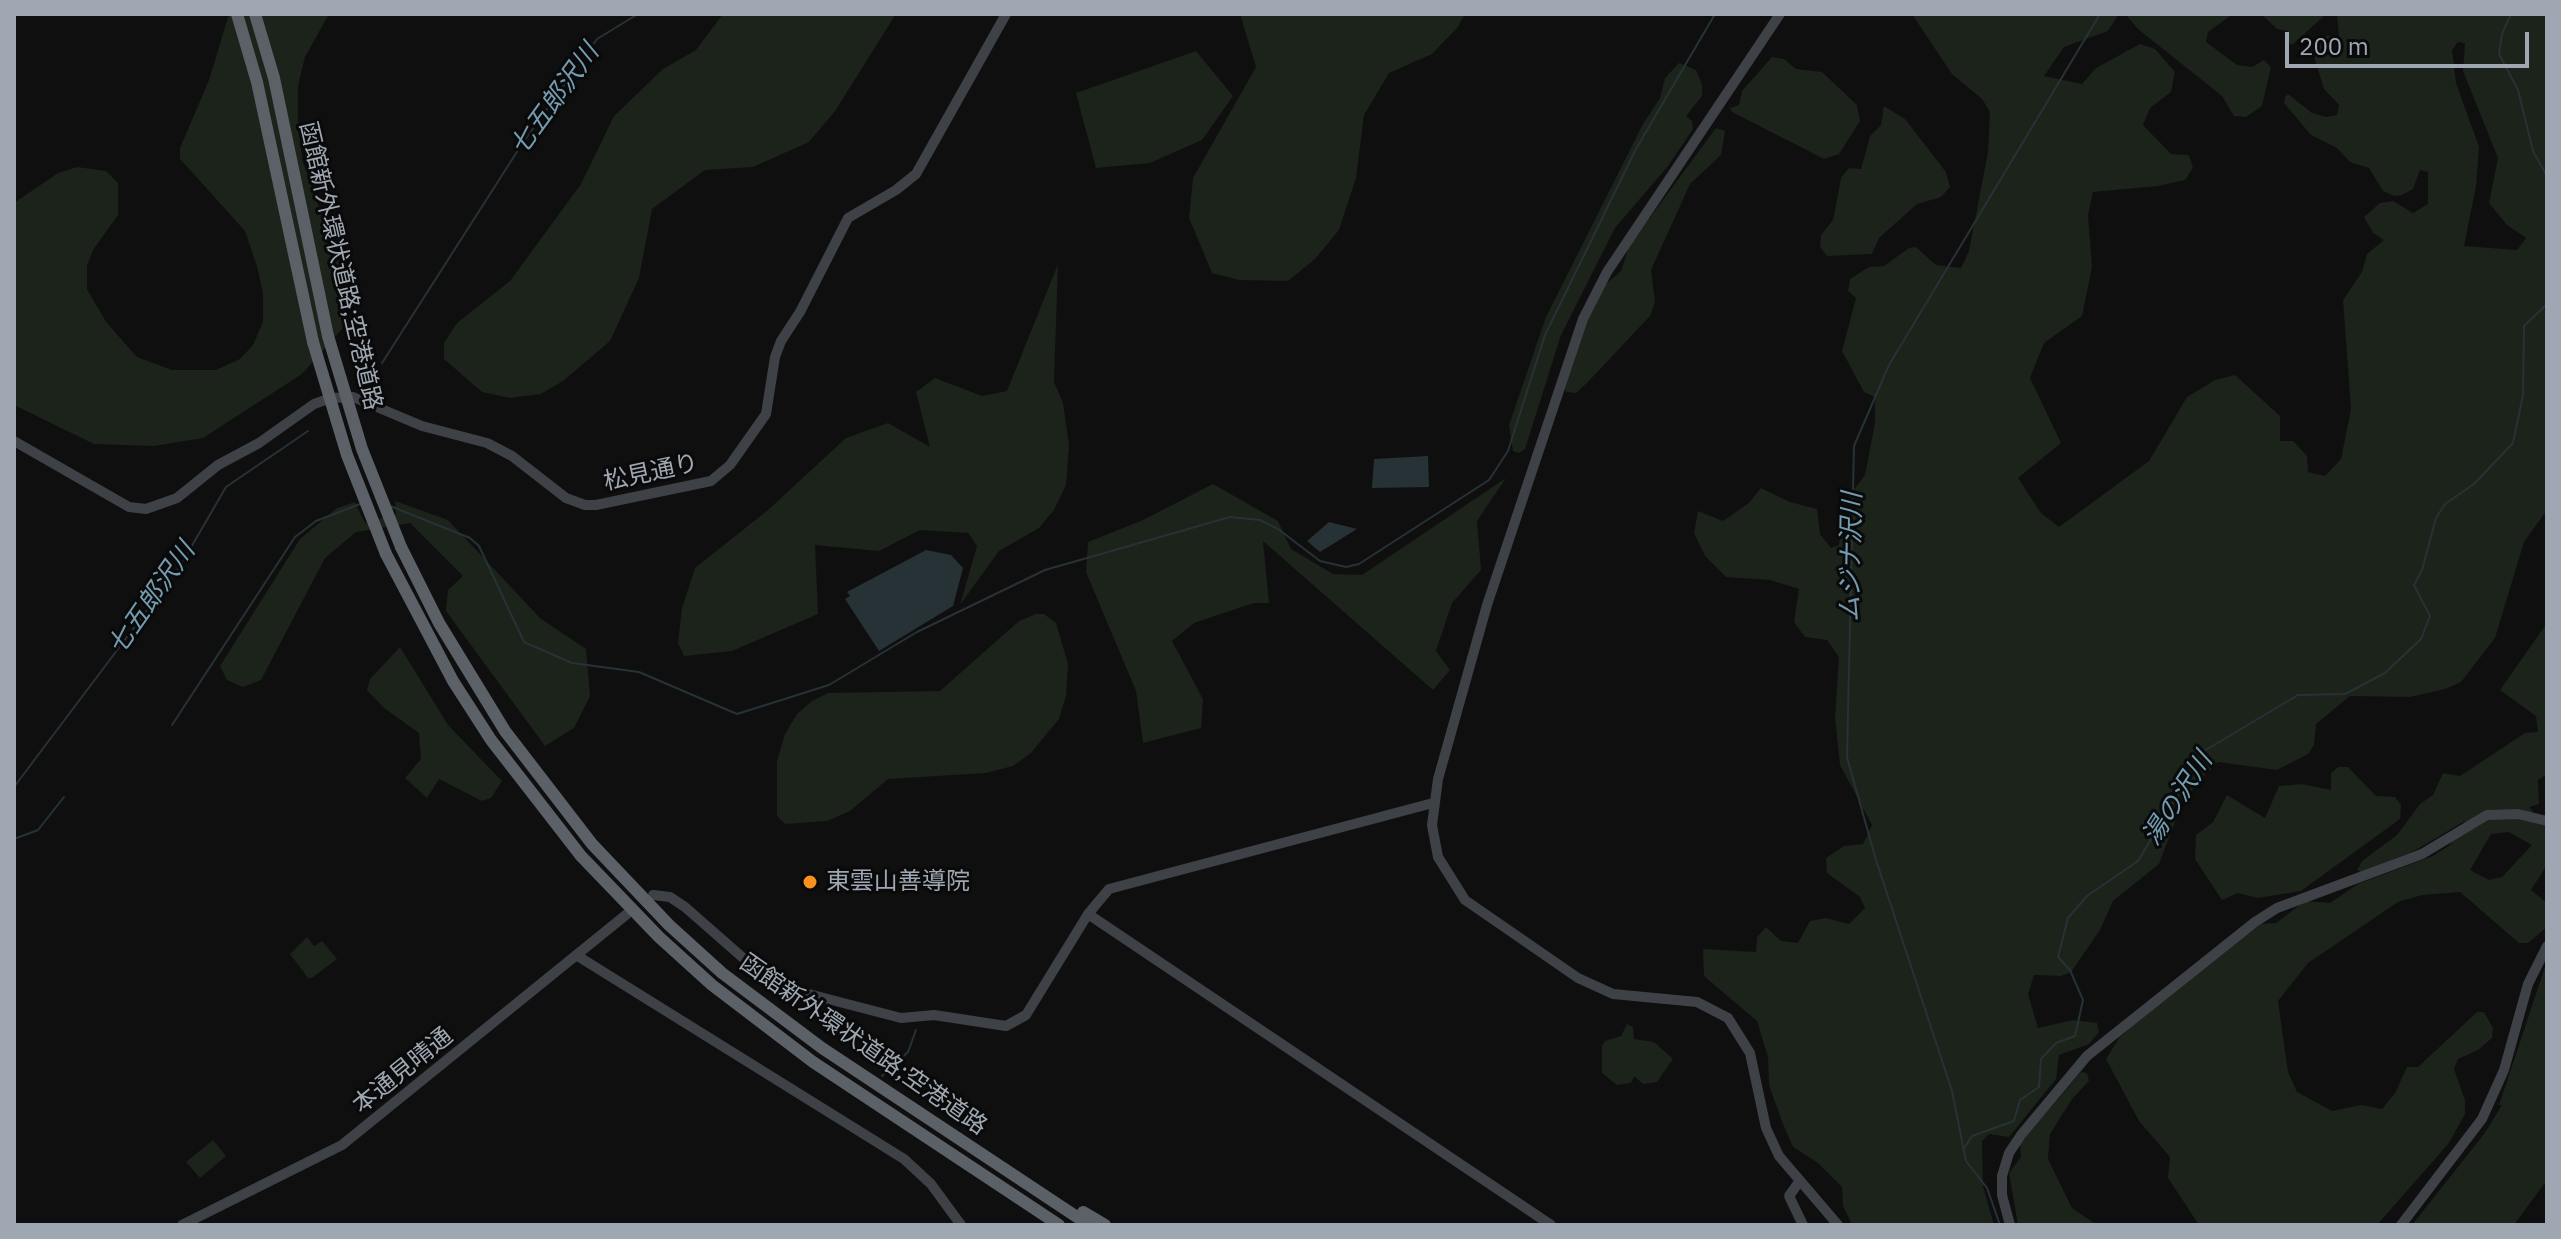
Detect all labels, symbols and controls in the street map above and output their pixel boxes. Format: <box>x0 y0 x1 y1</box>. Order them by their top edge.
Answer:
scale bar <box>2289 16 2533 66</box>
text: 200 m <box>2299 30 2369 62</box>
water label: 七五郎沢川 <box>504 38 606 162</box>
street label: 函館新外環状道路;空港道路 <box>293 119 387 413</box>
street label: 松見通り <box>601 449 701 497</box>
water label: ムジナ沢川 <box>1835 492 1869 622</box>
water label: 七五郎沢川 <box>102 537 202 661</box>
water label: 湯の沢川 <box>2137 747 2219 851</box>
place label: 東雲山善導院 <box>826 868 970 896</box>
marker: 東雲山善導院 <box>801 873 819 891</box>
street label: 函館新外環状道路;空港道路 <box>734 949 992 1141</box>
street label: 本通見晴通 <box>347 1022 459 1120</box>

